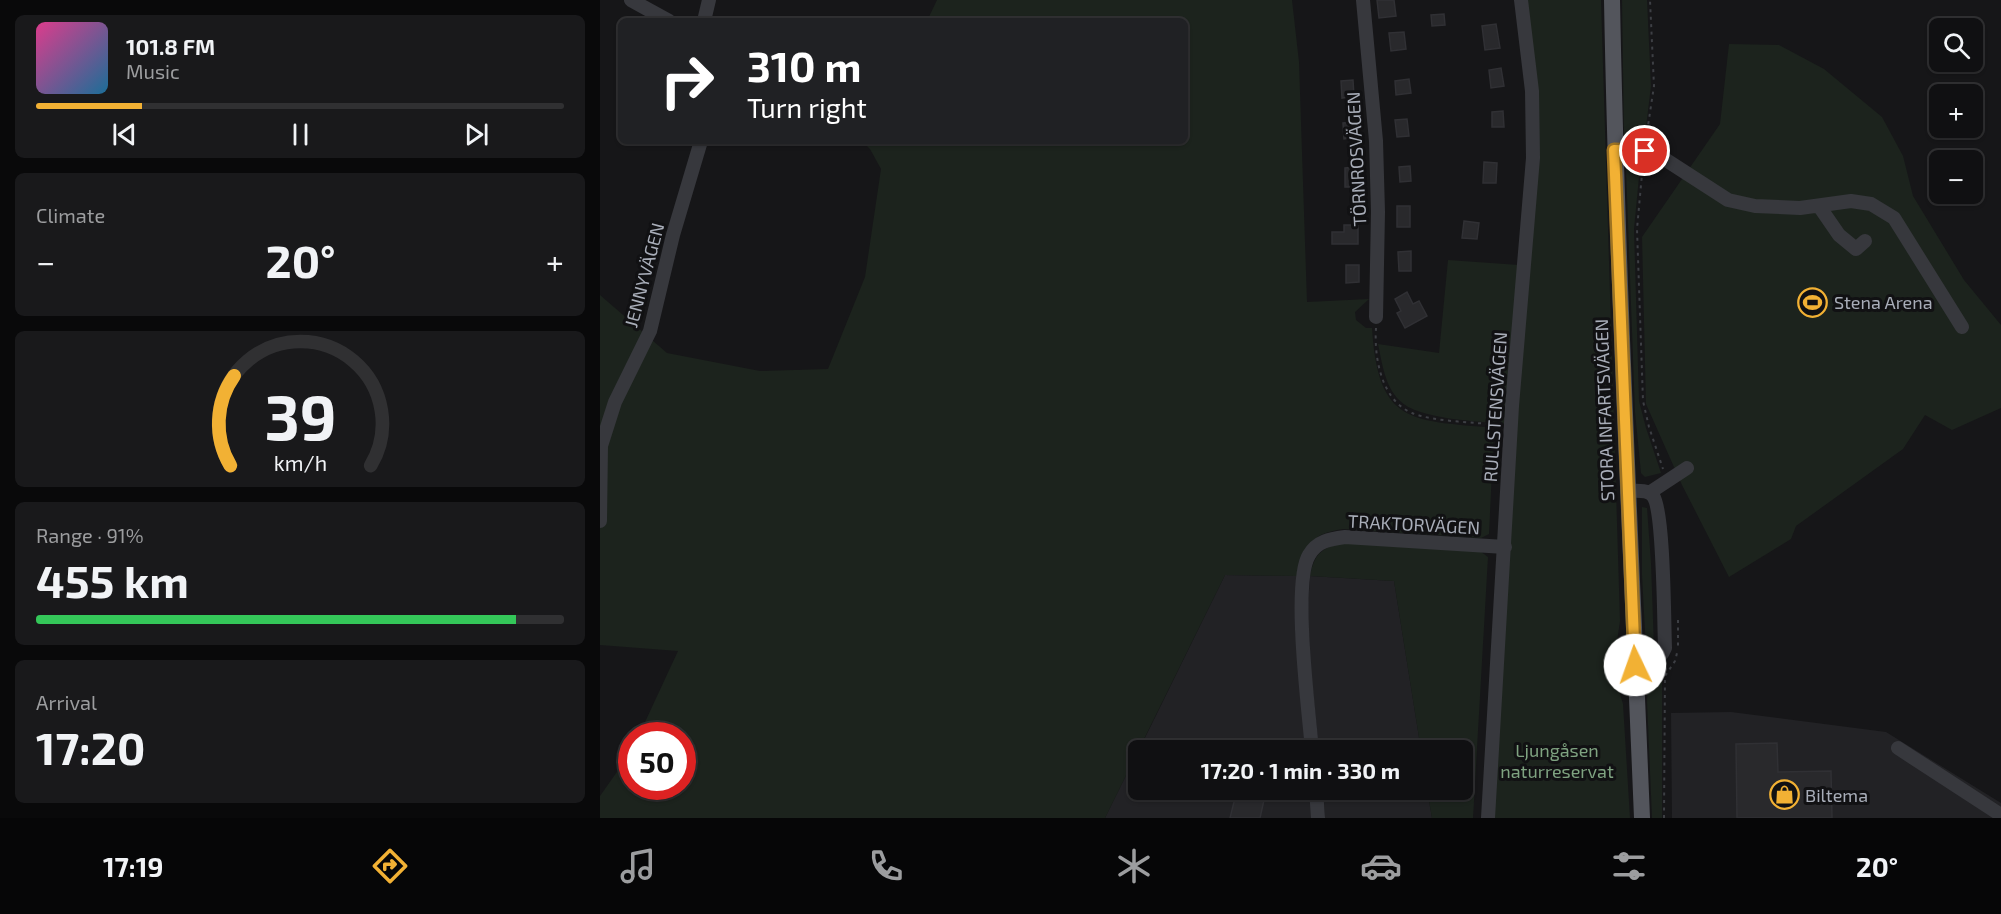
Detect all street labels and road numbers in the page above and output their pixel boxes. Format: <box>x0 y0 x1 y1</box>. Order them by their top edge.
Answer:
street label: TÖRNROSVÄGEN <box>1341 91 1371 227</box>
street label: JENNYVÄGEN <box>619 220 669 330</box>
street label: STORA INFARTSVÄGEN <box>1590 318 1618 502</box>
street label: RULLSTENSVÄGEN <box>1479 331 1511 483</box>
street label: TRAKTORVÄGEN <box>1347 510 1481 538</box>

